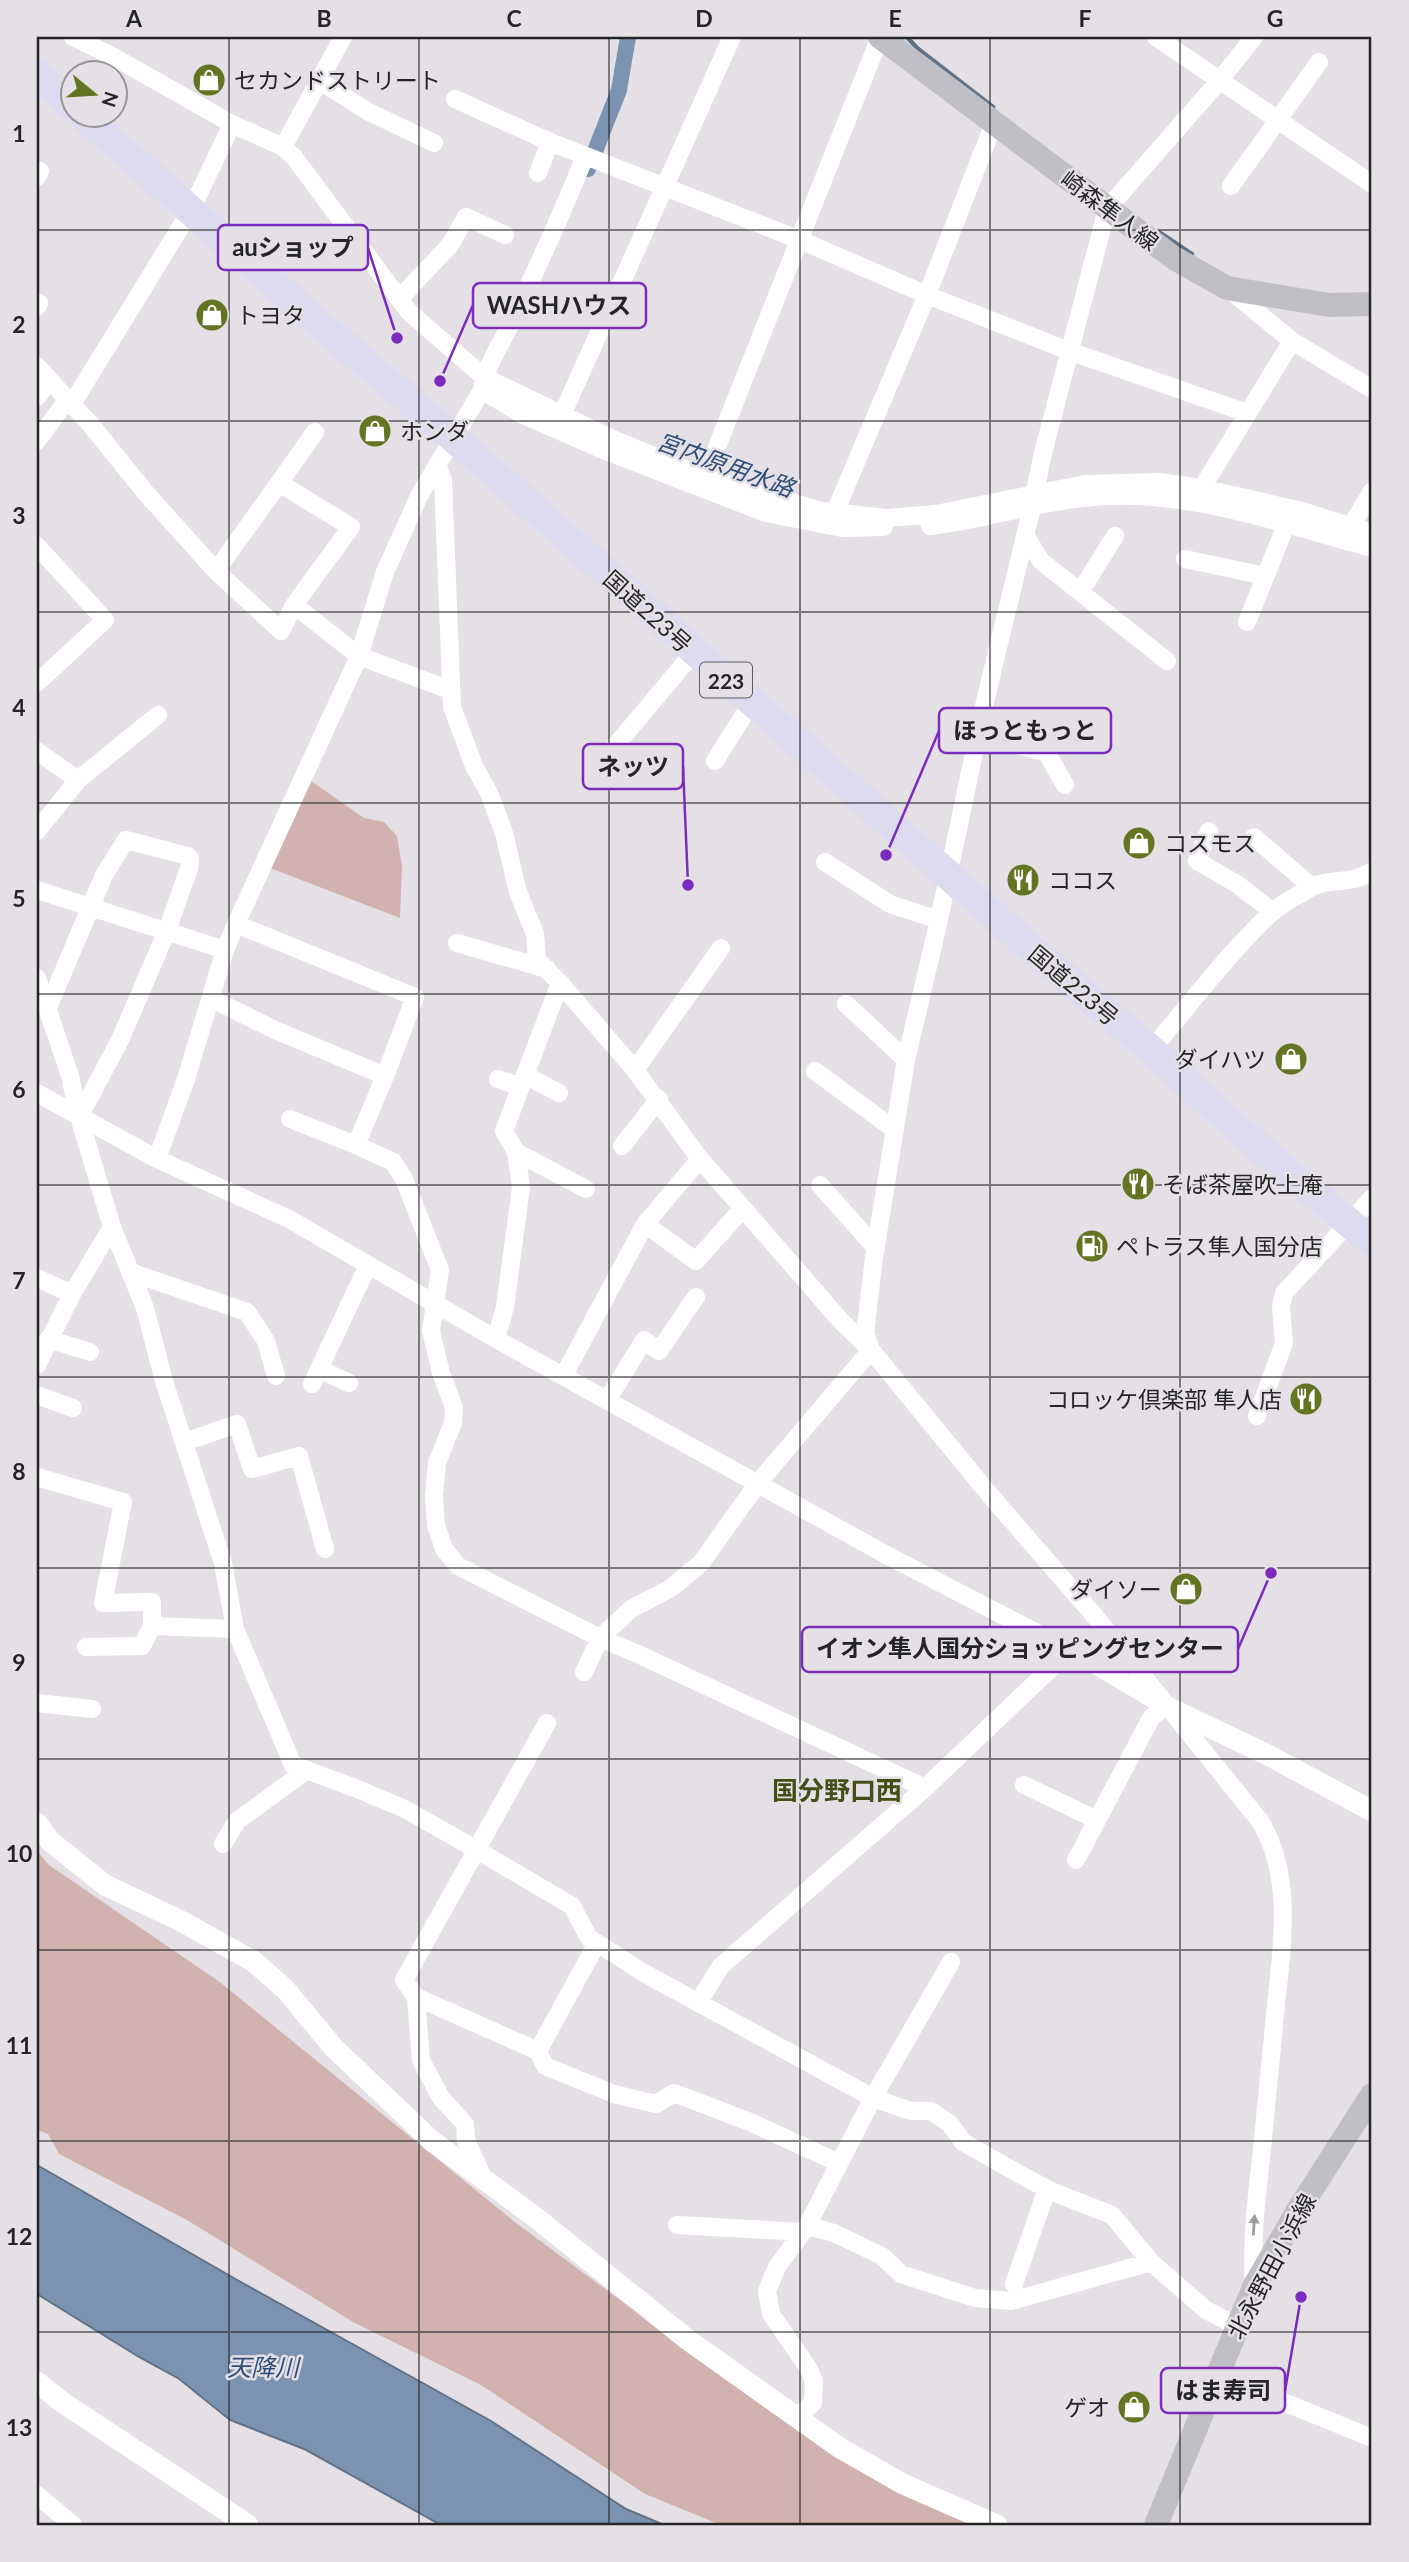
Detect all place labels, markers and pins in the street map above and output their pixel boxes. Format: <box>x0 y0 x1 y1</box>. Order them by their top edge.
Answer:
shop icon: セカンドストリート <box>190 61 228 99</box>
place label: セカンドストリート <box>234 66 441 94</box>
callout: auショップ <box>218 225 368 270</box>
callout: WASHハウス <box>473 283 646 328</box>
shop icon: トヨタ <box>193 296 231 334</box>
place label: トヨタ <box>236 301 305 329</box>
shop icon: ホンダ <box>356 412 394 450</box>
place label: ホンダ <box>400 417 469 445</box>
callout: ほっともっと <box>939 708 1111 753</box>
callout: ネッツ <box>583 744 683 789</box>
shop icon: コスモス <box>1120 824 1158 862</box>
place label: コスモス <box>1164 829 1256 857</box>
restaurant icon: ココス <box>1004 861 1042 899</box>
place label: ココス <box>1048 866 1117 894</box>
shop icon: ダイハツ <box>1272 1040 1310 1078</box>
place label: ダイハツ <box>1174 1045 1266 1073</box>
restaurant icon: そば茶屋吹上庵 <box>1119 1165 1157 1203</box>
place label: そば茶屋吹上庵 <box>1162 1170 1323 1198</box>
fuel station icon: ペトラス隼人国分店 <box>1073 1227 1111 1265</box>
place label: ペトラス隼人国分店 <box>1116 1232 1323 1260</box>
restaurant icon: コロッケ倶楽部 隼人店 <box>1287 1380 1325 1418</box>
place label: コロッケ倶楽部 隼人店 <box>1046 1385 1282 1413</box>
shop icon: ダイソー <box>1167 1570 1205 1608</box>
place label: ダイソー <box>1070 1575 1162 1603</box>
callout: イオン隼人国分ショッピングセンター <box>802 1627 1238 1672</box>
callout: はま寿司 <box>1161 2368 1285 2413</box>
shop icon: ゲオ <box>1115 2388 1153 2426</box>
place label: ゲオ <box>1064 2393 1110 2421</box>

